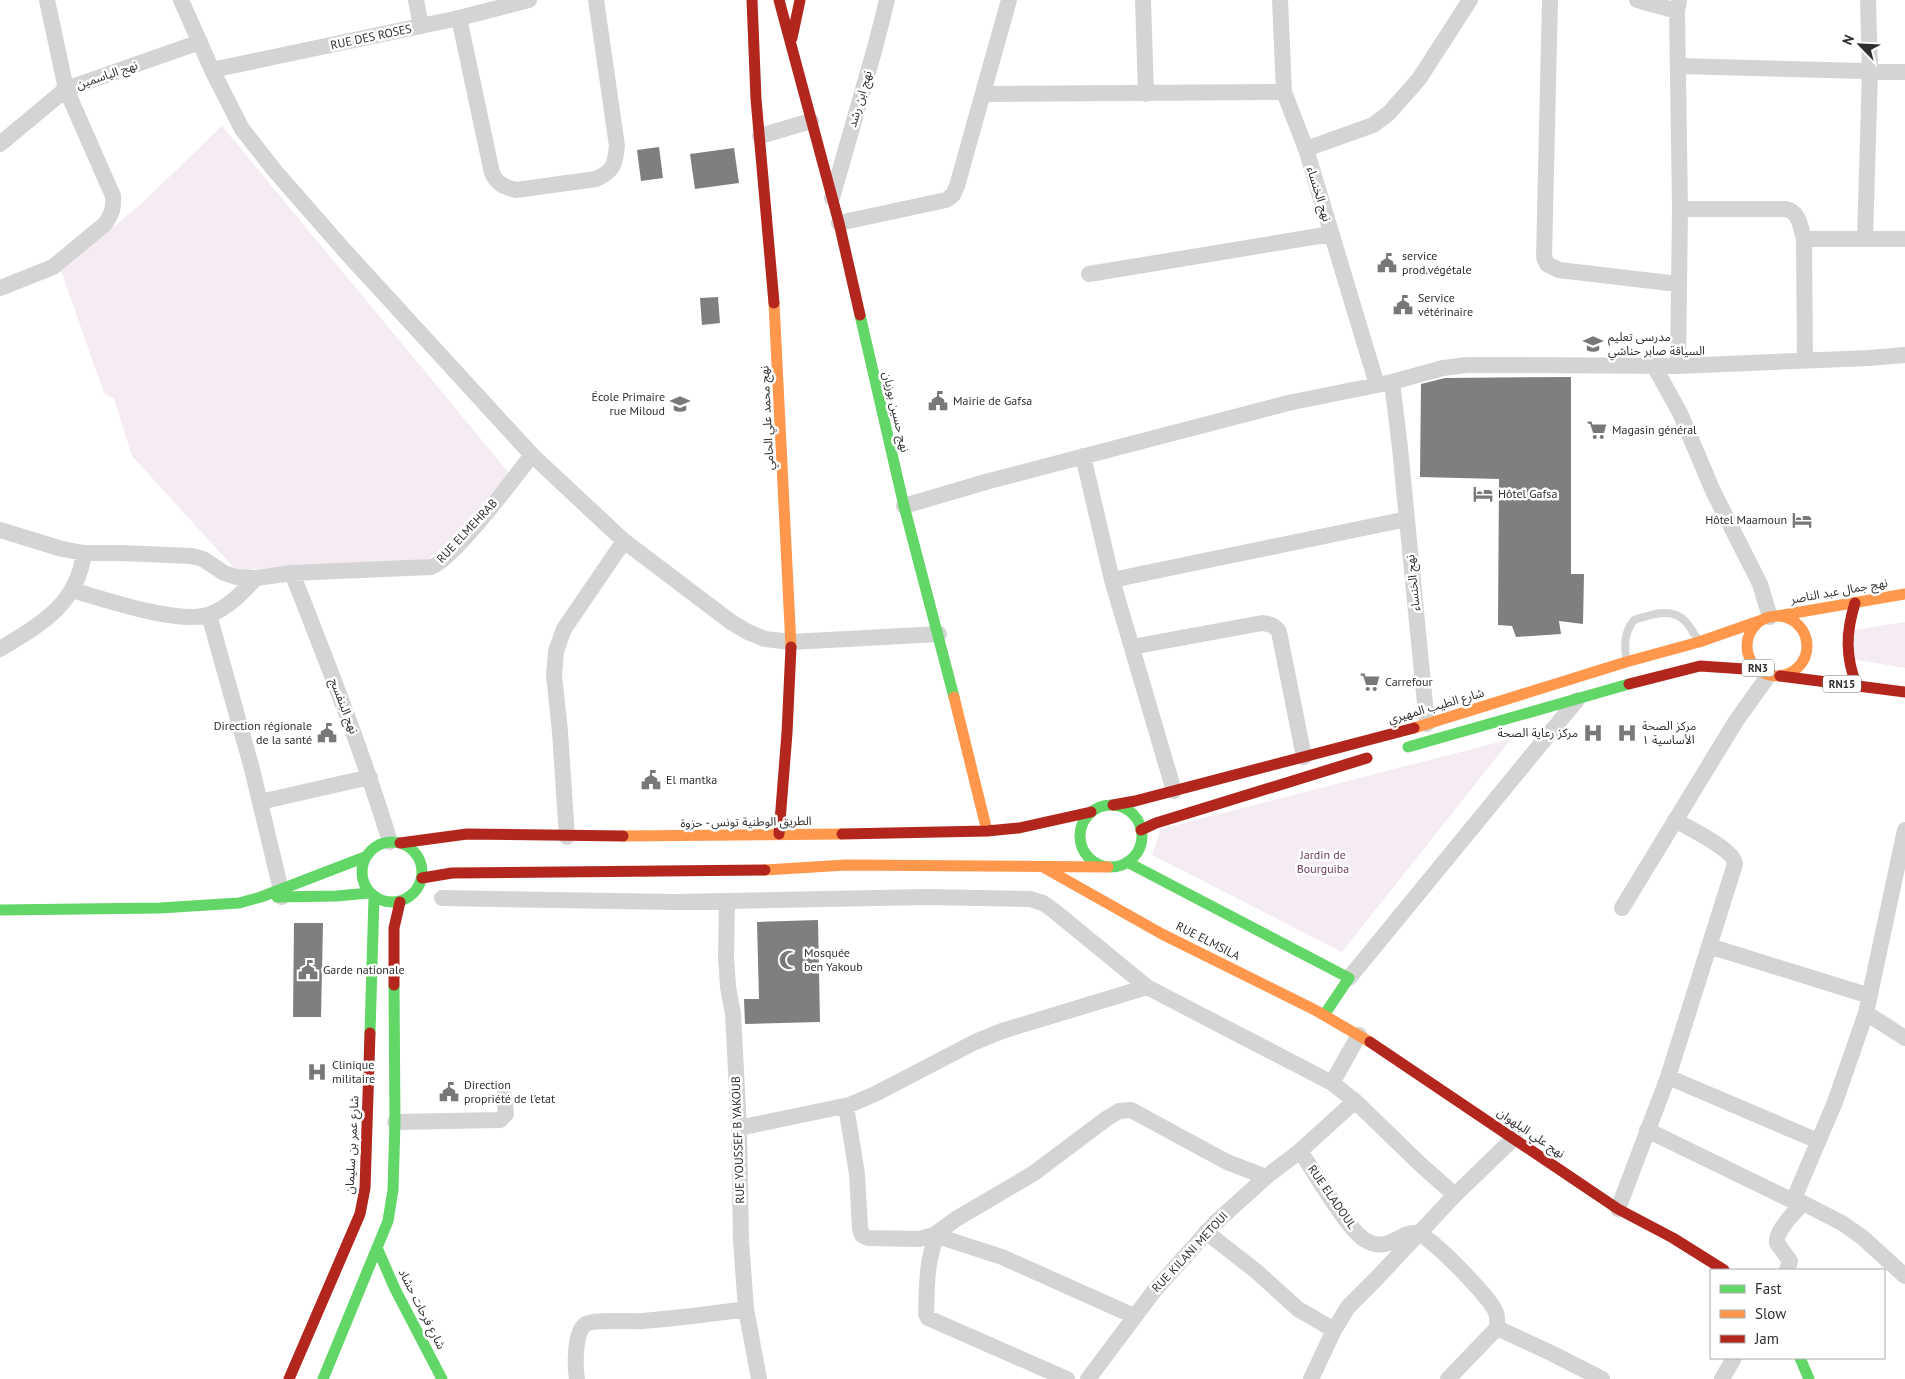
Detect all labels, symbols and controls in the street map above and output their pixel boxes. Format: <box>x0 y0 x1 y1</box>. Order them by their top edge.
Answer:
north arrow <box>1835 20 1885 70</box>
street label: RUE DES ROSES <box>329 21 413 52</box>
text: N <box>1838 32 1858 48</box>
street label: نهج الياسمين <box>74 57 140 94</box>
street label: نهج ابن رشد <box>844 69 877 129</box>
street label: نهج الخنساء <box>1302 165 1335 224</box>
place label: service prod.végétale <box>1402 248 1472 277</box>
public building icon: service prod.végétale <box>1376 252 1398 274</box>
place label: Service vétérinaire <box>1418 290 1473 319</box>
public building icon: Service vétérinaire <box>1392 294 1414 316</box>
place label: مدرسى تعليم السياقة صابر حناشي <box>1608 329 1705 361</box>
school or university icon: مدرسى تعليم السياقة صابر حناشي <box>1582 333 1604 355</box>
street label: نهج محمد علي الحامي <box>756 365 780 471</box>
street label: نهج حسين بوزيان <box>878 370 913 454</box>
place label: École Primaire rue Miloud <box>592 389 665 418</box>
public building icon: Mairie de Gafsa <box>927 390 949 412</box>
school or university icon: École Primaire rue Miloud <box>669 393 691 415</box>
place label: Mairie de Gafsa <box>953 393 1032 408</box>
supermarket icon: Magasin général <box>1586 419 1608 441</box>
place label: Magasin général <box>1612 422 1697 437</box>
hotel icon: Hôtel Gafsa <box>1472 483 1494 505</box>
place label: Hôtel Gafsa <box>1498 486 1557 501</box>
street label: RUE ELMEHRAB <box>433 496 500 566</box>
hotel icon: Hôtel Maamoun <box>1791 509 1813 531</box>
place label: Hôtel Maamoun <box>1705 512 1787 527</box>
street label: نهج الخنساء <box>1402 554 1425 612</box>
street label: نهج جمال عبد الناصر <box>1788 575 1889 609</box>
road number: RN3 <box>1742 660 1774 676</box>
supermarket icon: Carrefour <box>1359 671 1381 693</box>
place label: Carrefour <box>1385 674 1433 689</box>
street label: نهج البنفسج <box>325 676 362 737</box>
road number: RN15 <box>1823 676 1861 692</box>
street label: شارع الطيب المهيري <box>1386 685 1486 729</box>
place label: Direction régionale de la santé <box>214 718 312 747</box>
place label: مركز الصحة الأساسية ١ <box>1642 718 1696 747</box>
public building icon: Direction régionale de la santé <box>316 722 338 744</box>
hospital icon: مركز رعاية الصحة <box>1582 722 1604 744</box>
hospital icon: مركز الصحة الأساسية ١ <box>1616 722 1638 744</box>
place label: مركز رعاية الصحة <box>1497 725 1578 740</box>
public building icon: El mantka <box>640 769 662 791</box>
place label: El mantka <box>666 772 717 787</box>
street label: الطريق الوطنية تونس - حزوة <box>680 813 812 831</box>
park label: Jardin de Bourguiba <box>1297 847 1349 876</box>
street label: RUE ELMSILA <box>1174 918 1243 963</box>
place label: Mosquée ben Yakoub <box>804 945 863 974</box>
mosque icon: Mosquée ben Yakoub <box>778 949 800 971</box>
public building icon: Garde nationale <box>297 959 319 981</box>
place label: Garde nationale <box>323 962 404 977</box>
place label: Clinique militaire <box>332 1057 375 1086</box>
hospital icon: Clinique militaire <box>306 1061 328 1083</box>
street label: RUE YOUSSEF B YAKOUB <box>728 1076 747 1204</box>
place label: Direction propriété de l'etat <box>464 1077 555 1106</box>
public building icon: Direction propriété de l'etat <box>438 1081 460 1103</box>
street label: شارع عمر بن سليمان <box>341 1095 364 1195</box>
street label: نهج علي البلهوان <box>1493 1104 1568 1163</box>
street label: RUE ELADOUL <box>1305 1162 1360 1231</box>
street label: RUE KILANI METOUI <box>1148 1208 1231 1295</box>
street label: شارع فرحات حشاد <box>394 1266 449 1352</box>
legend <box>1710 1269 1885 1359</box>
text: Fast <box>1755 1279 1782 1298</box>
text: Slow <box>1755 1304 1786 1323</box>
text: Jam <box>1754 1329 1779 1348</box>

